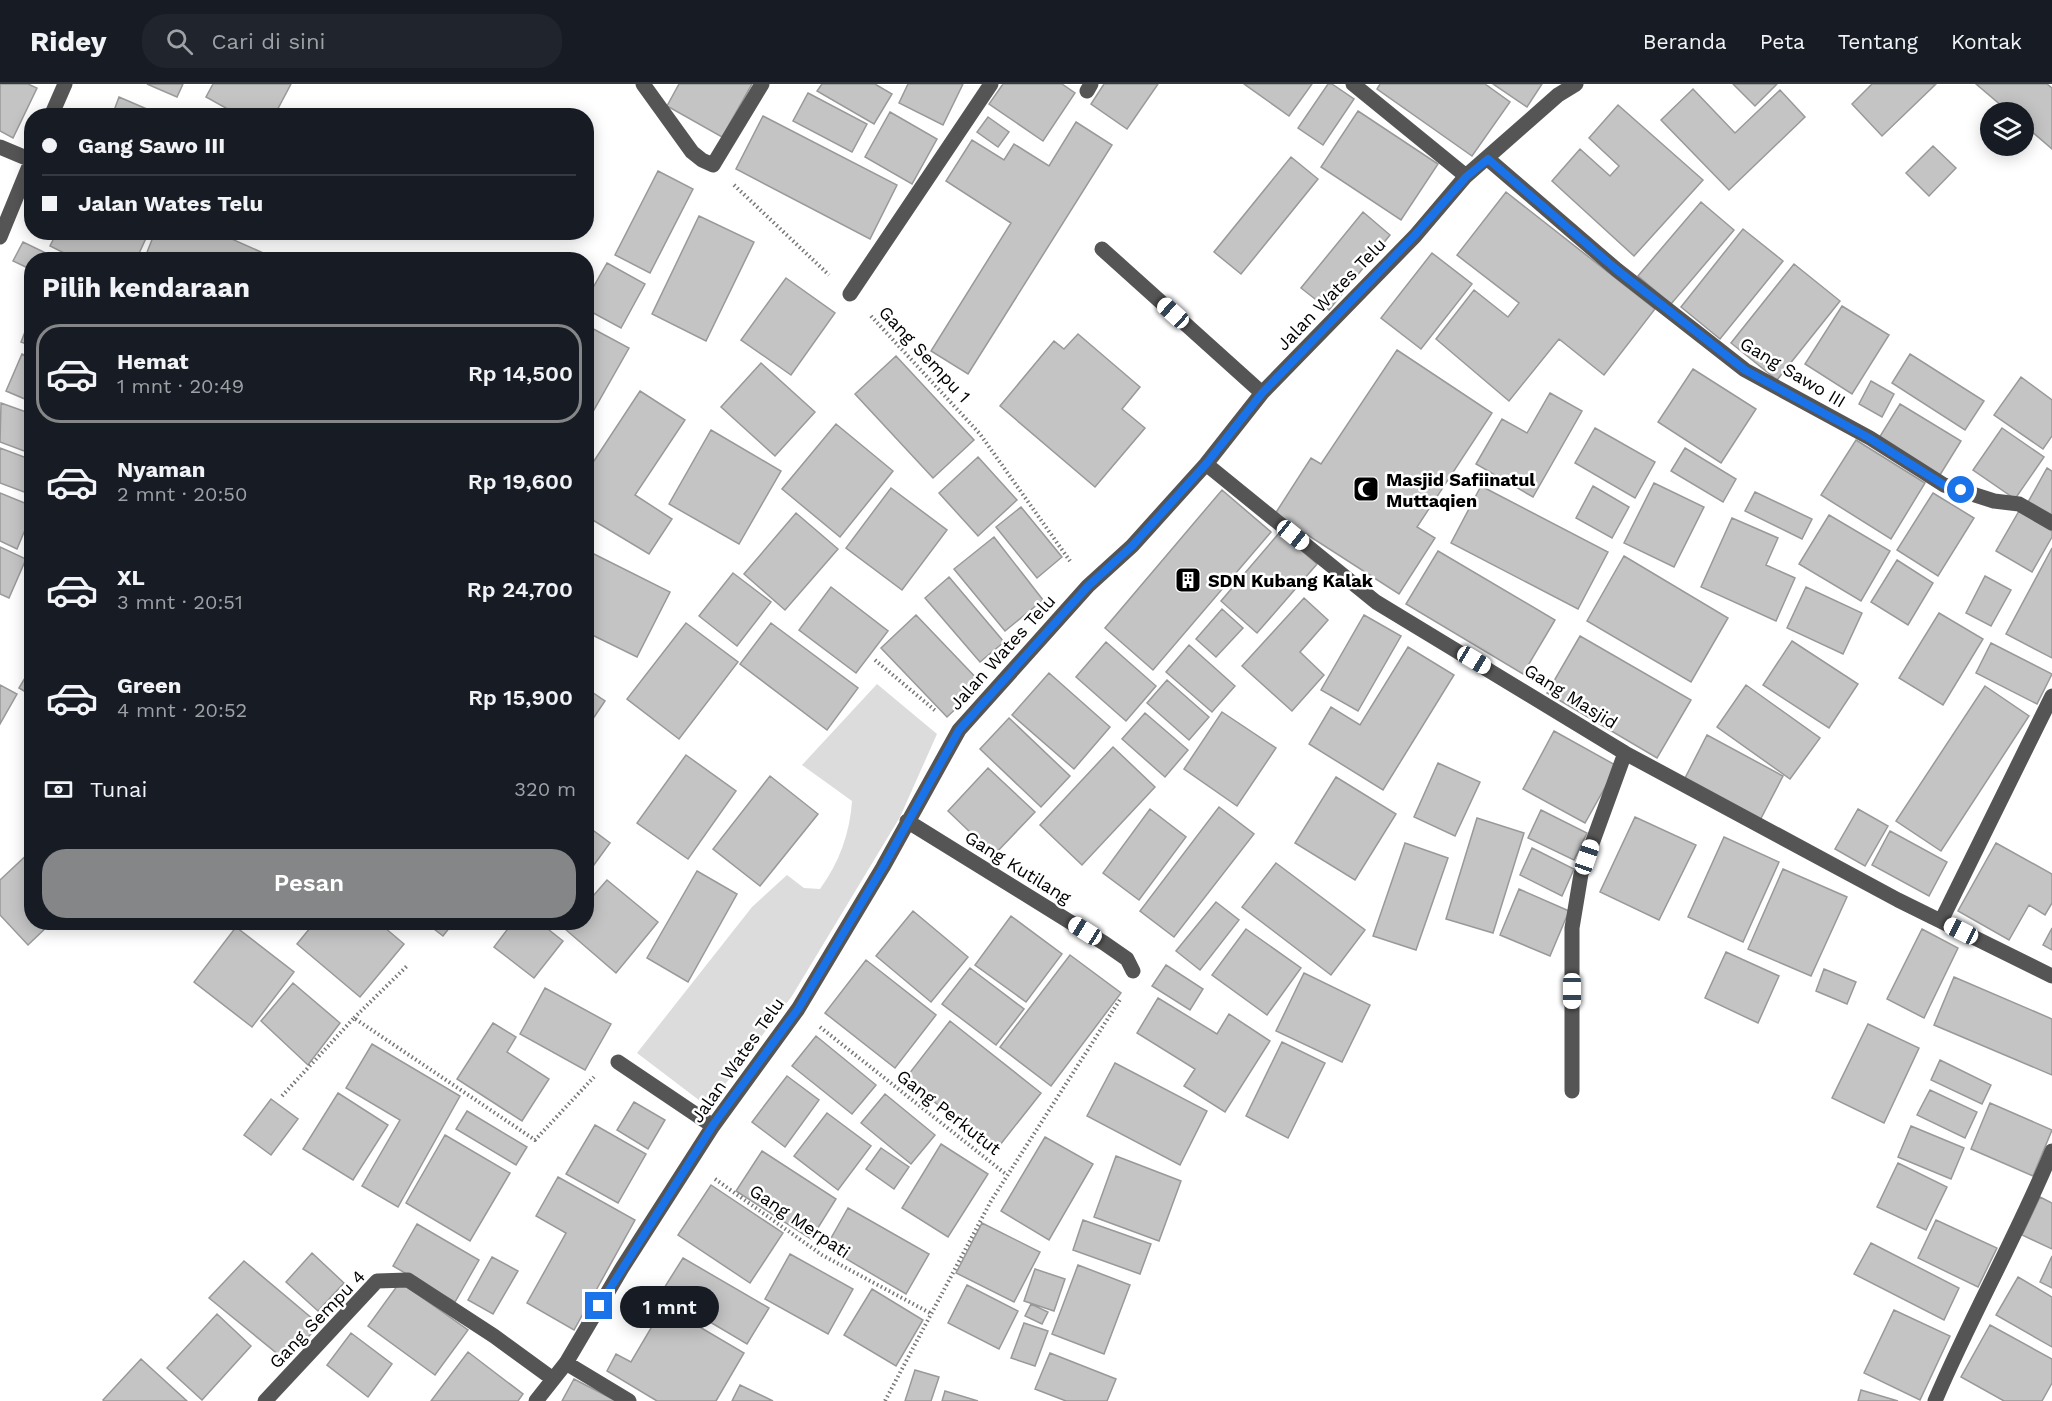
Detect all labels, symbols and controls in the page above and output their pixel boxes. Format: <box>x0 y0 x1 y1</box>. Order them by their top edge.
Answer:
search box <box>142 14 562 68</box>
text: Ridey <box>30 25 106 58</box>
icon: search <box>163 25 196 58</box>
text: Cari di sini <box>211 29 325 54</box>
text: Beranda <box>1643 29 1727 54</box>
text: Peta <box>1760 29 1805 54</box>
text: Tentang <box>1838 29 1918 54</box>
text: Kontak <box>1951 29 2022 54</box>
map controls <box>1980 102 2034 156</box>
button: layers <box>1980 102 2034 156</box>
text: Gang Sawo III <box>78 133 225 158</box>
text: Jalan Wates Telu <box>78 191 263 216</box>
street label: Jalan Wates Telu <box>1272 233 1390 355</box>
text: Pilih kendaraan <box>42 272 250 304</box>
car <box>1154 294 1192 332</box>
street label: Gang Sempu 1 <box>875 301 975 407</box>
street label: Gang Sawo III <box>1737 332 1849 412</box>
icon: car <box>45 347 99 401</box>
text: Hemat <box>117 349 189 374</box>
text: Rp 14,500 <box>468 361 573 386</box>
text: 1 mnt · 20:49 <box>117 374 244 398</box>
icon: car <box>45 455 99 509</box>
text: Nyaman <box>117 457 205 482</box>
text: Rp 19,600 <box>468 469 573 494</box>
place label: Masjid Safiinatul Muttaqien <box>1386 469 1535 511</box>
mosque icon: Masjid Safiinatul Muttaqien <box>1351 474 1381 504</box>
route start <box>1947 476 1974 503</box>
text: 2 mnt · 20:50 <box>117 482 247 506</box>
car <box>1273 517 1313 553</box>
icon: car <box>45 563 99 617</box>
text: XL <box>117 565 145 590</box>
building icon: SDN Kubang Kalak <box>1173 565 1203 595</box>
place label: SDN Kubang Kalak <box>1208 570 1374 591</box>
text: Rp 24,700 <box>467 577 573 602</box>
text: 3 mnt · 20:51 <box>117 590 243 614</box>
street label: Jalan Wates Telu <box>945 590 1059 714</box>
car <box>1454 643 1494 677</box>
street label: Gang Masjid <box>1521 659 1621 733</box>
icon: car <box>45 671 99 725</box>
text: Green <box>117 673 181 698</box>
text: Rp 15,900 <box>468 685 573 710</box>
text: 4 mnt · 20:52 <box>117 698 247 722</box>
icon: cash <box>42 773 75 806</box>
text: Tunai <box>90 777 147 802</box>
text: 320 m <box>514 777 576 801</box>
street label: Gang Kutilang <box>961 826 1075 908</box>
car <box>1573 837 1601 877</box>
button: Pesan <box>42 849 576 918</box>
car <box>1065 914 1105 948</box>
car <box>1941 915 1981 947</box>
car <box>1563 973 1581 1009</box>
street label: Jalan Wates Telu <box>686 993 788 1127</box>
street label: Gang Perkutut <box>893 1065 1006 1159</box>
street label: Gang Merpati <box>746 1180 854 1262</box>
street label: Gang Sempu 4 <box>265 1265 369 1373</box>
callout: 1 mnt <box>620 1285 719 1327</box>
route end <box>585 1292 612 1319</box>
text: 1 mnt <box>642 1295 697 1319</box>

